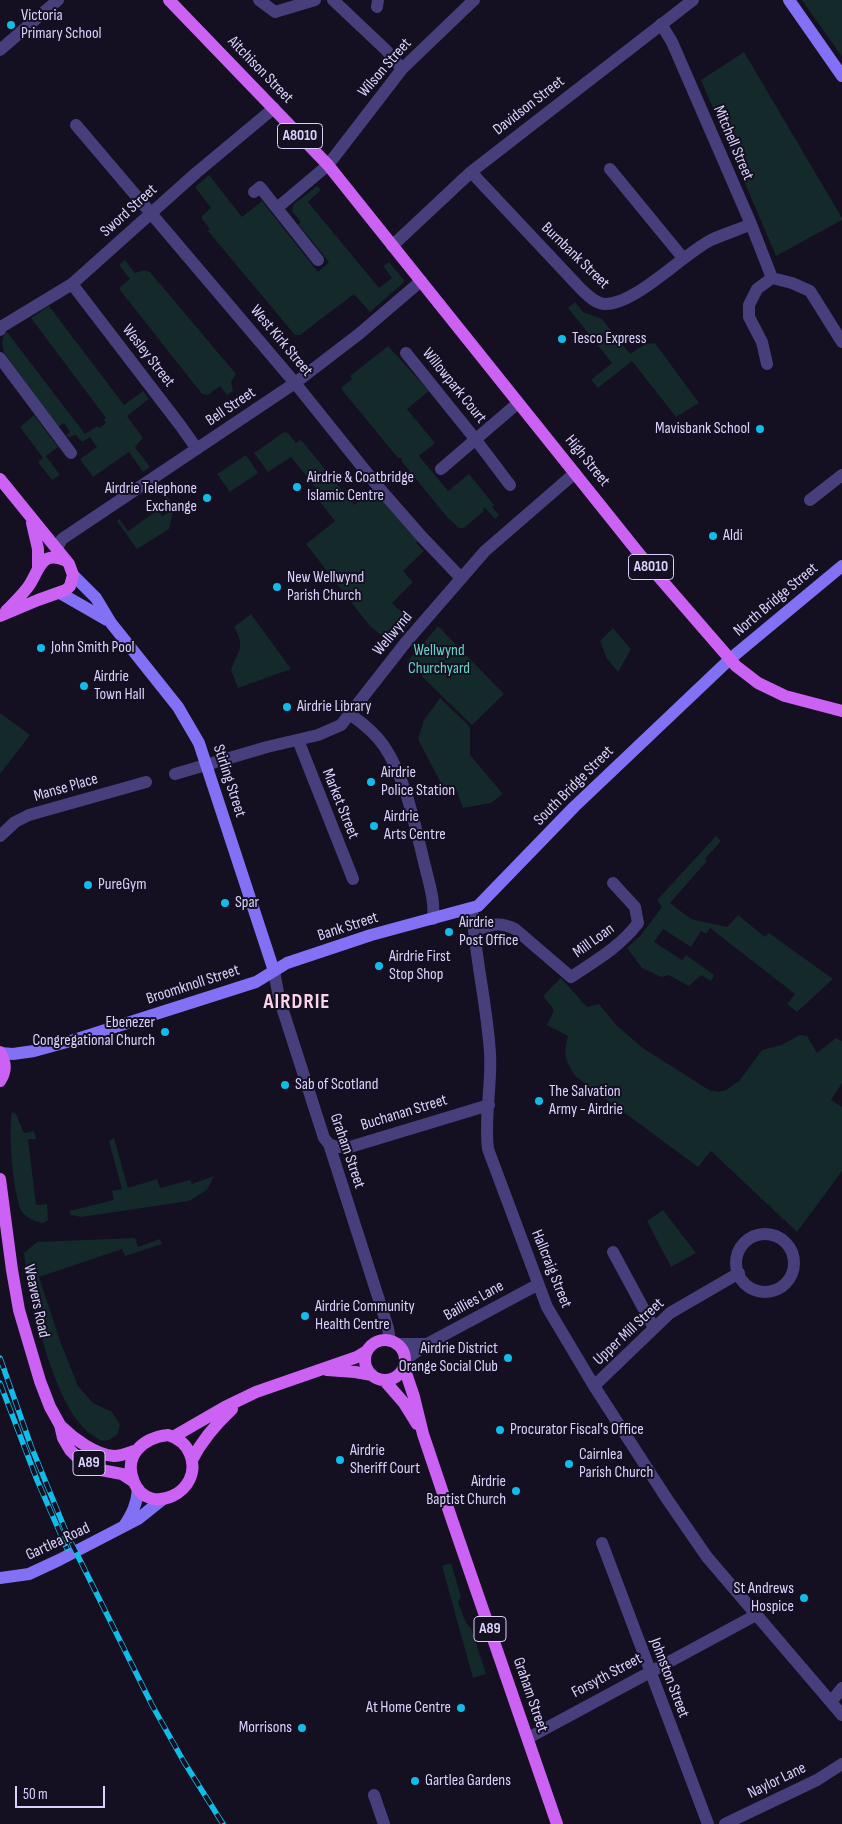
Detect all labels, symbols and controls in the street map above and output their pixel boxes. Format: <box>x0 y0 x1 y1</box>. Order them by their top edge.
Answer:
place label: Victoria Primary School <box>21 6 102 44</box>
marker: Victoria Primary School <box>5 19 17 31</box>
street label: Aitchison Street <box>223 32 297 108</box>
street label: Wilson Street <box>354 35 416 101</box>
street label: Davidson Street <box>490 72 568 140</box>
street label: Mitchell Street <box>709 103 757 183</box>
road number: A8010 <box>278 124 322 148</box>
street label: Sword Street <box>97 181 161 241</box>
street label: Burnbank Street <box>537 219 613 293</box>
street label: West Kirk Street <box>246 302 316 380</box>
street label: Wesley Street <box>118 321 178 391</box>
place label: Tesco Express <box>572 329 646 349</box>
marker: Tesco Express <box>556 333 568 345</box>
street label: Willowpark Court <box>418 344 490 428</box>
street label: Bell Street <box>202 383 260 431</box>
place label: Mavisbank School <box>655 419 750 439</box>
marker: Mavisbank School <box>754 423 766 435</box>
street label: High Street <box>560 431 614 491</box>
place label: Airdrie & Coatbridge Islamic Centre <box>307 468 414 506</box>
place label: Airdrie Telephone Exchange <box>105 479 197 517</box>
marker: Airdrie & Coatbridge Islamic Centre <box>291 481 303 493</box>
marker: Airdrie Telephone Exchange <box>201 492 213 504</box>
place label: Aldi <box>723 526 743 546</box>
marker: Aldi <box>707 530 719 542</box>
road number: A8010 <box>628 554 674 580</box>
street label: North Bridge Street <box>730 559 822 641</box>
place label: New Wellwynd Parish Church <box>287 568 364 606</box>
marker: New Wellwynd Parish Church <box>271 581 283 593</box>
street label: Wellwynd <box>369 608 417 660</box>
place label: John Smith Pool <box>51 638 135 658</box>
park label: Wellwynd Churchyard <box>408 641 470 679</box>
marker: John Smith Pool <box>35 642 47 654</box>
place label: Airdrie Town Hall <box>94 667 145 705</box>
marker: Airdrie Town Hall <box>78 680 90 692</box>
place label: Airdrie Library <box>297 697 371 717</box>
marker: Airdrie Library <box>281 701 293 713</box>
street label: Stirling Street <box>208 742 250 820</box>
street label: South Bridge Street <box>530 742 618 830</box>
place label: Airdrie Police Station <box>381 763 455 801</box>
street label: Market Street <box>317 766 363 842</box>
street label: Manse Place <box>32 770 100 806</box>
marker: Airdrie Police Station <box>365 776 377 788</box>
place label: Airdrie Arts Centre <box>384 807 446 845</box>
marker: Airdrie Arts Centre <box>368 820 380 832</box>
place label: PureGym <box>98 875 146 895</box>
marker: PureGym <box>82 879 94 891</box>
place label: Spar <box>235 893 259 913</box>
marker: Spar <box>219 897 231 909</box>
street label: Bank Street <box>315 908 381 946</box>
place label: Airdrie Post Office <box>459 913 518 951</box>
street label: Mill Loan <box>570 920 618 962</box>
marker: Airdrie Post Office <box>443 926 455 938</box>
place label: Airdrie First Stop Shop <box>389 947 451 985</box>
marker: Airdrie First Stop Shop <box>373 960 385 972</box>
street label: Broomknoll Street <box>144 961 242 1009</box>
district label: AIRDRIE <box>263 990 331 1016</box>
place label: Ebenezer Congregational Church <box>33 1013 155 1051</box>
marker: Ebenezer Congregational Church <box>159 1026 171 1038</box>
place label: Sab of Scotland <box>295 1075 378 1095</box>
marker: Sab of Scotland <box>279 1079 291 1091</box>
place label: The Salvation Army - Airdrie <box>549 1082 623 1120</box>
street label: Buchanan Street <box>358 1091 450 1135</box>
marker: The Salvation Army - Airdrie <box>533 1095 545 1107</box>
street label: Graham Street <box>325 1111 369 1191</box>
street label: Hallcraig Street <box>527 1227 575 1311</box>
street label: Weavers Road <box>19 1263 53 1339</box>
street label: Baillies Lane <box>441 1277 507 1325</box>
street label: Upper Mill Street <box>590 1294 668 1370</box>
place label: Airdrie Community Health Centre <box>315 1297 415 1335</box>
marker: Airdrie Community Health Centre <box>299 1310 311 1322</box>
place label: Airdrie District Orange Social Club <box>399 1339 498 1377</box>
marker: Airdrie District Orange Social Club <box>502 1352 514 1364</box>
place label: Procurator Fiscal's Office <box>510 1420 644 1440</box>
marker: Procurator Fiscal's Office <box>494 1424 506 1436</box>
place label: Airdrie Sheriff Court <box>350 1441 420 1479</box>
place label: Cairnlea Parish Church <box>579 1445 653 1483</box>
road number: A89 <box>73 1450 105 1476</box>
marker: Airdrie Sheriff Court <box>334 1454 346 1466</box>
marker: Cairnlea Parish Church <box>563 1458 575 1470</box>
place label: Airdrie Baptist Church <box>426 1472 506 1510</box>
marker: Airdrie Baptist Church <box>510 1485 522 1497</box>
street label: Gartlea Road <box>23 1519 93 1565</box>
place label: St Andrews Hospice <box>734 1579 794 1617</box>
marker: St Andrews Hospice <box>798 1592 810 1604</box>
road number: A89 <box>474 1616 506 1642</box>
street label: Johnston Street <box>645 1635 693 1721</box>
street label: Forsyth Street <box>569 1649 645 1703</box>
street label: Graham Street <box>508 1655 552 1735</box>
place label: At Home Centre <box>366 1698 451 1718</box>
marker: At Home Centre <box>455 1702 467 1714</box>
place label: Morrisons <box>239 1718 292 1738</box>
marker: Morrisons <box>296 1722 308 1734</box>
street label: Naylor Lane <box>745 1759 809 1803</box>
place label: Gartlea Gardens <box>425 1771 511 1791</box>
marker: Gartlea Gardens <box>409 1775 421 1787</box>
scale bar <box>18 1776 108 1808</box>
text: 50 m <box>23 1785 48 1804</box>

